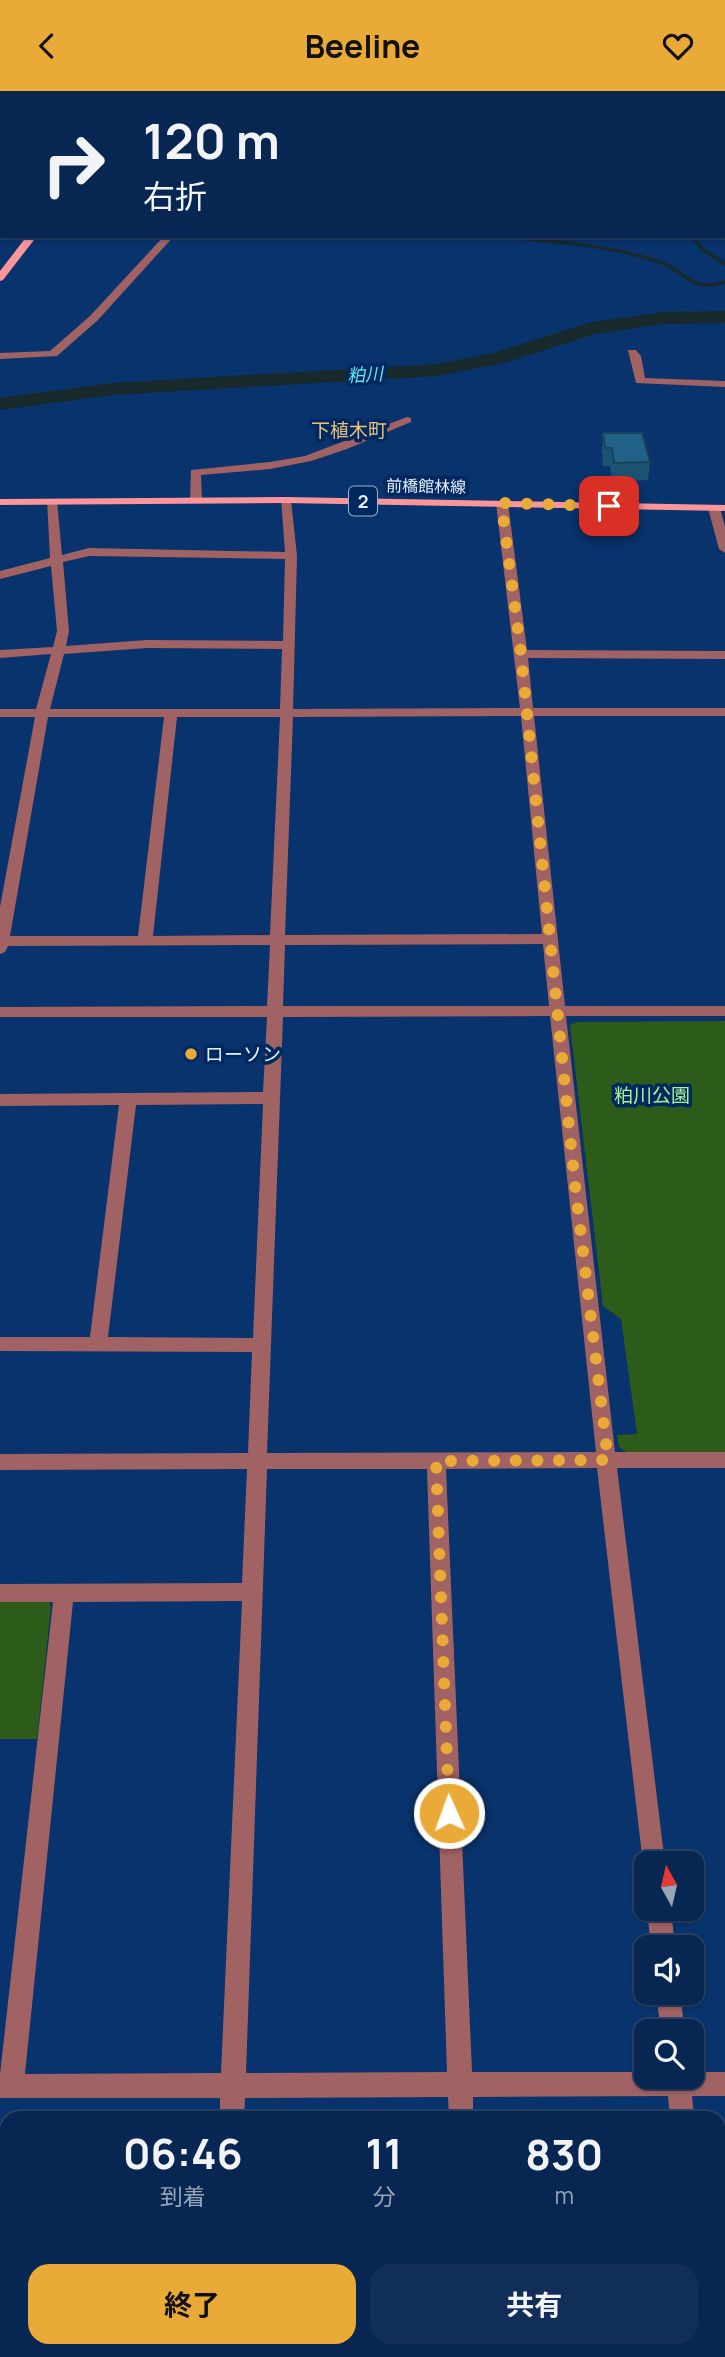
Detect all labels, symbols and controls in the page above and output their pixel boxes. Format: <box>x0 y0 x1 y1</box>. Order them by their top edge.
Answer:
text: Beeline <box>305 24 420 68</box>
icon: back <box>28 27 66 65</box>
icon: heart <box>659 27 697 65</box>
text: 120 m <box>143 107 280 174</box>
icon: right <box>28 119 119 210</box>
text: 右折 <box>143 174 207 218</box>
water label: 粕川 <box>346 361 386 387</box>
district label: 下植木町 <box>311 417 387 443</box>
street label: 前橋館林線 <box>386 474 466 498</box>
pin <box>579 476 639 536</box>
road number: 2 <box>349 487 377 515</box>
icon: arrive <box>590 487 628 525</box>
place label: ローソン <box>205 1041 281 1067</box>
marker: ローソン <box>183 1046 199 1062</box>
park label: 粕川公園 <box>614 1082 690 1108</box>
position arrow <box>412 1776 486 1850</box>
north arrow <box>634 1851 704 1921</box>
map controls <box>634 1851 704 2089</box>
button: sound <box>634 1935 704 2005</box>
button: search <box>634 2019 704 2089</box>
text: 06:46 <box>123 2124 243 2182</box>
text: 11 <box>366 2124 402 2182</box>
text: 830 <box>525 2125 603 2183</box>
text: m <box>554 2179 574 2211</box>
text: 到着 <box>160 2180 206 2212</box>
text: 分 <box>372 2180 395 2212</box>
button: 終了 <box>28 2264 356 2344</box>
button: 共有 <box>370 2264 698 2344</box>

